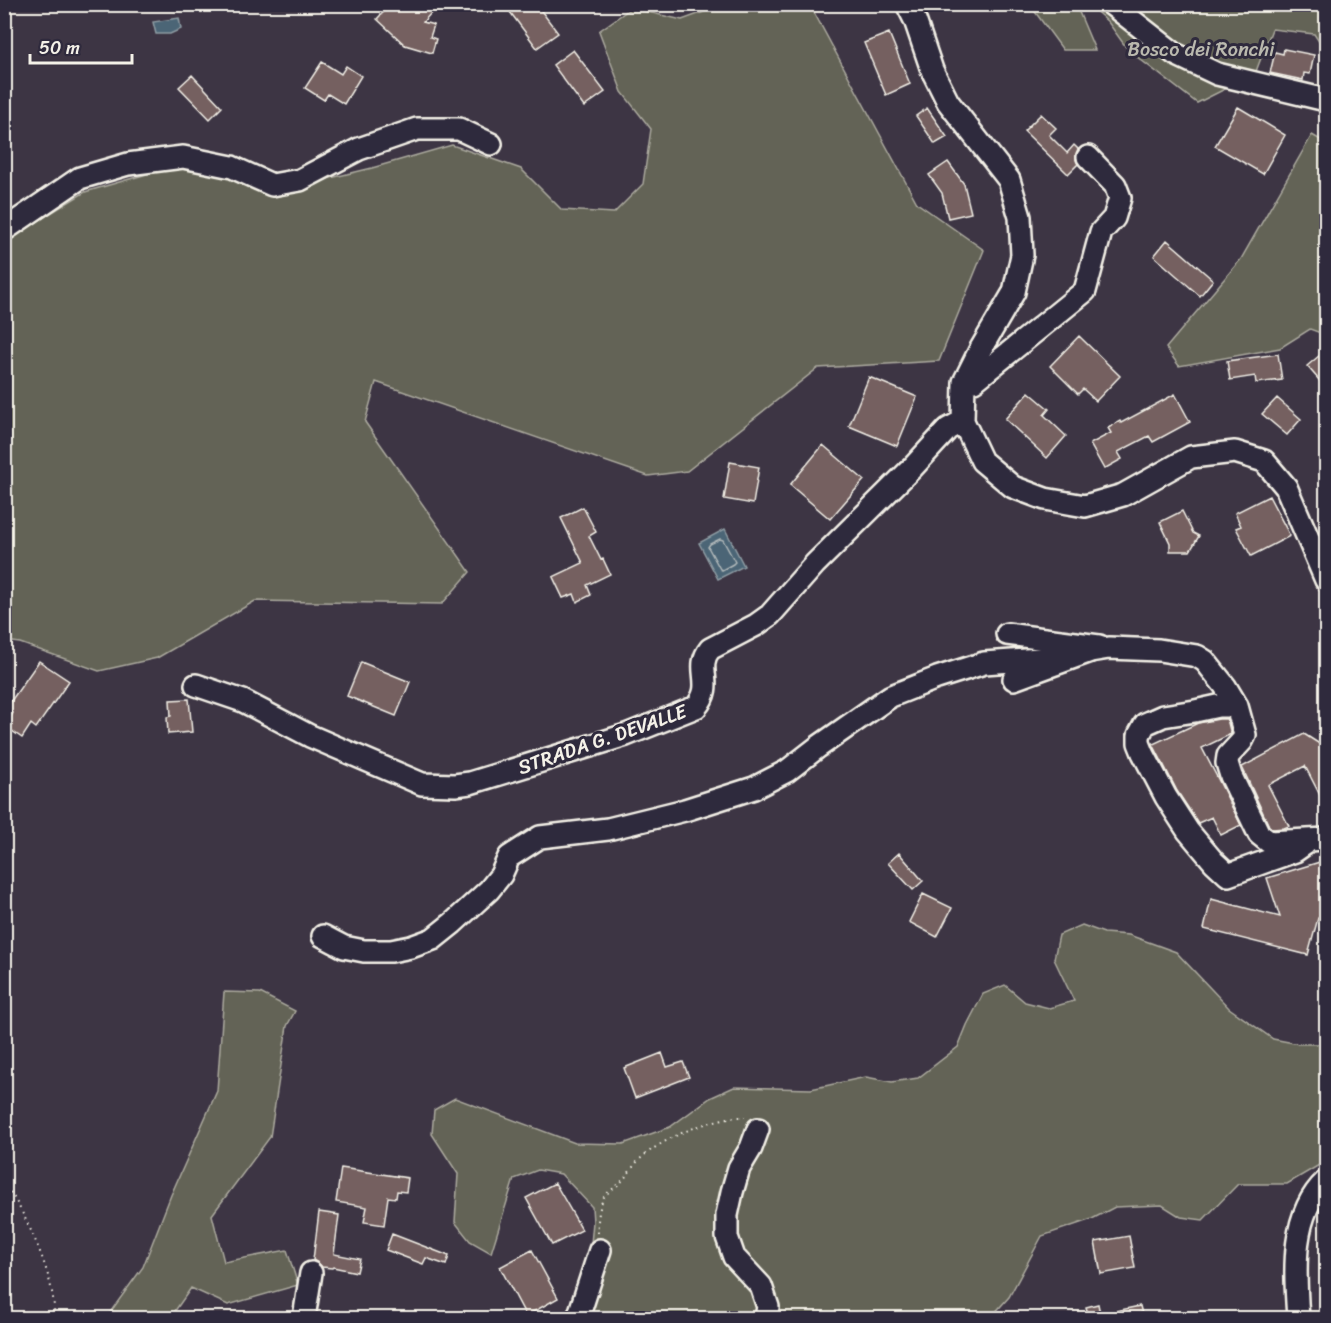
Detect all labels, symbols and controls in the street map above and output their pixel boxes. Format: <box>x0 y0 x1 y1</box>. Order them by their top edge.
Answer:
scale bar <box>30 27 132 65</box>
text: 50 m <box>39 32 80 64</box>
park label: Bosco dei Ronchi <box>1127 32 1275 67</box>
street label: STRADA G. DEVALLE <box>513 694 693 785</box>

